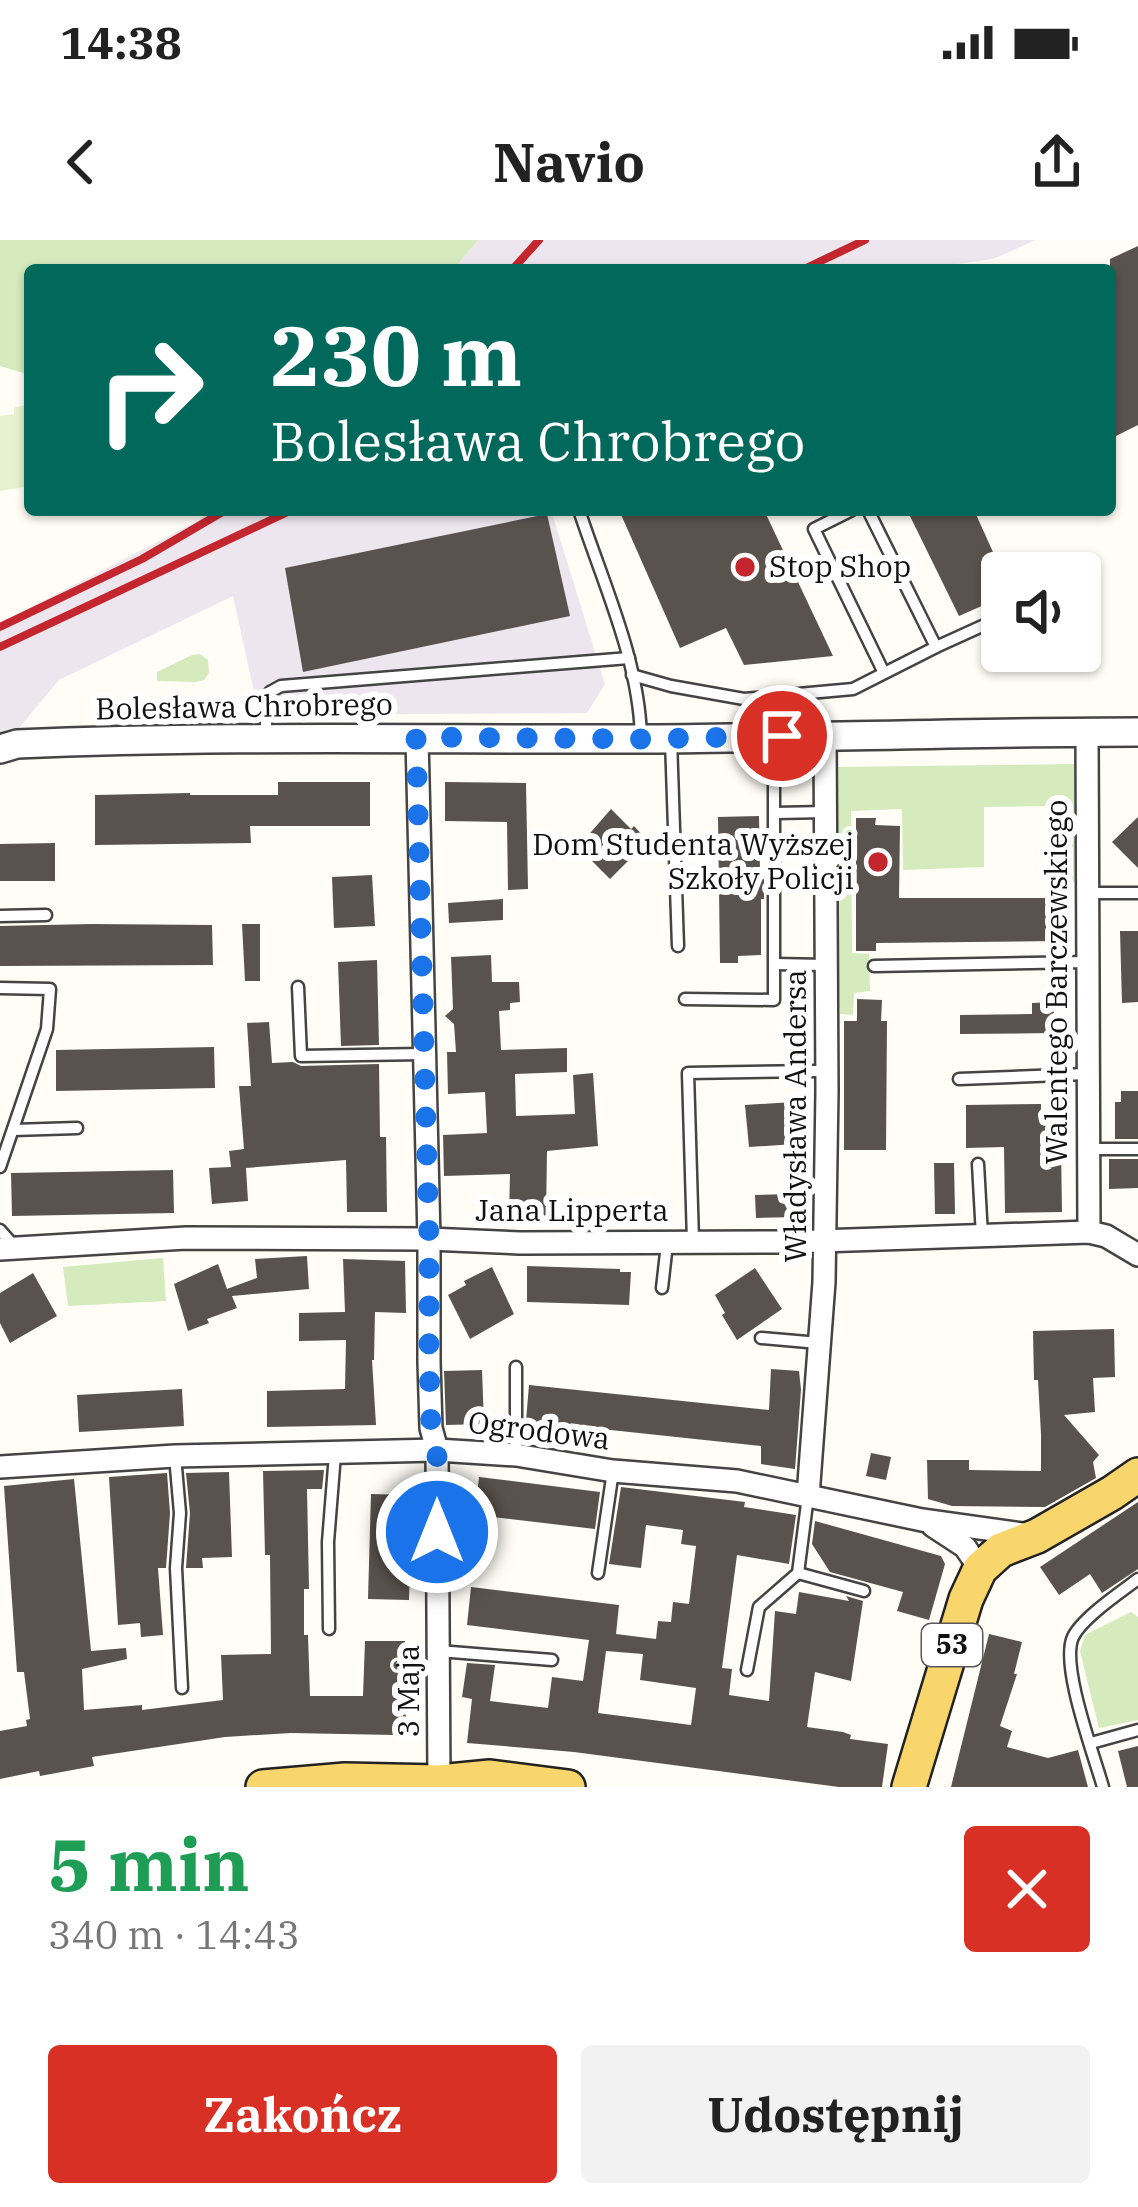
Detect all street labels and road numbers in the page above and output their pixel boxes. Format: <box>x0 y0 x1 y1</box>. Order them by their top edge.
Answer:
street label: Bolesława Chrobrego <box>95 683 393 728</box>
street label: Walentego Barczewskiego <box>1036 800 1075 1164</box>
street label: Władysława Andersa <box>775 969 814 1263</box>
street label: Jana Lipperta <box>475 1190 669 1229</box>
street label: Ogrodowa <box>466 1401 612 1458</box>
road number: 53 <box>922 1624 982 1666</box>
street label: 3 Maja <box>388 1645 427 1737</box>

